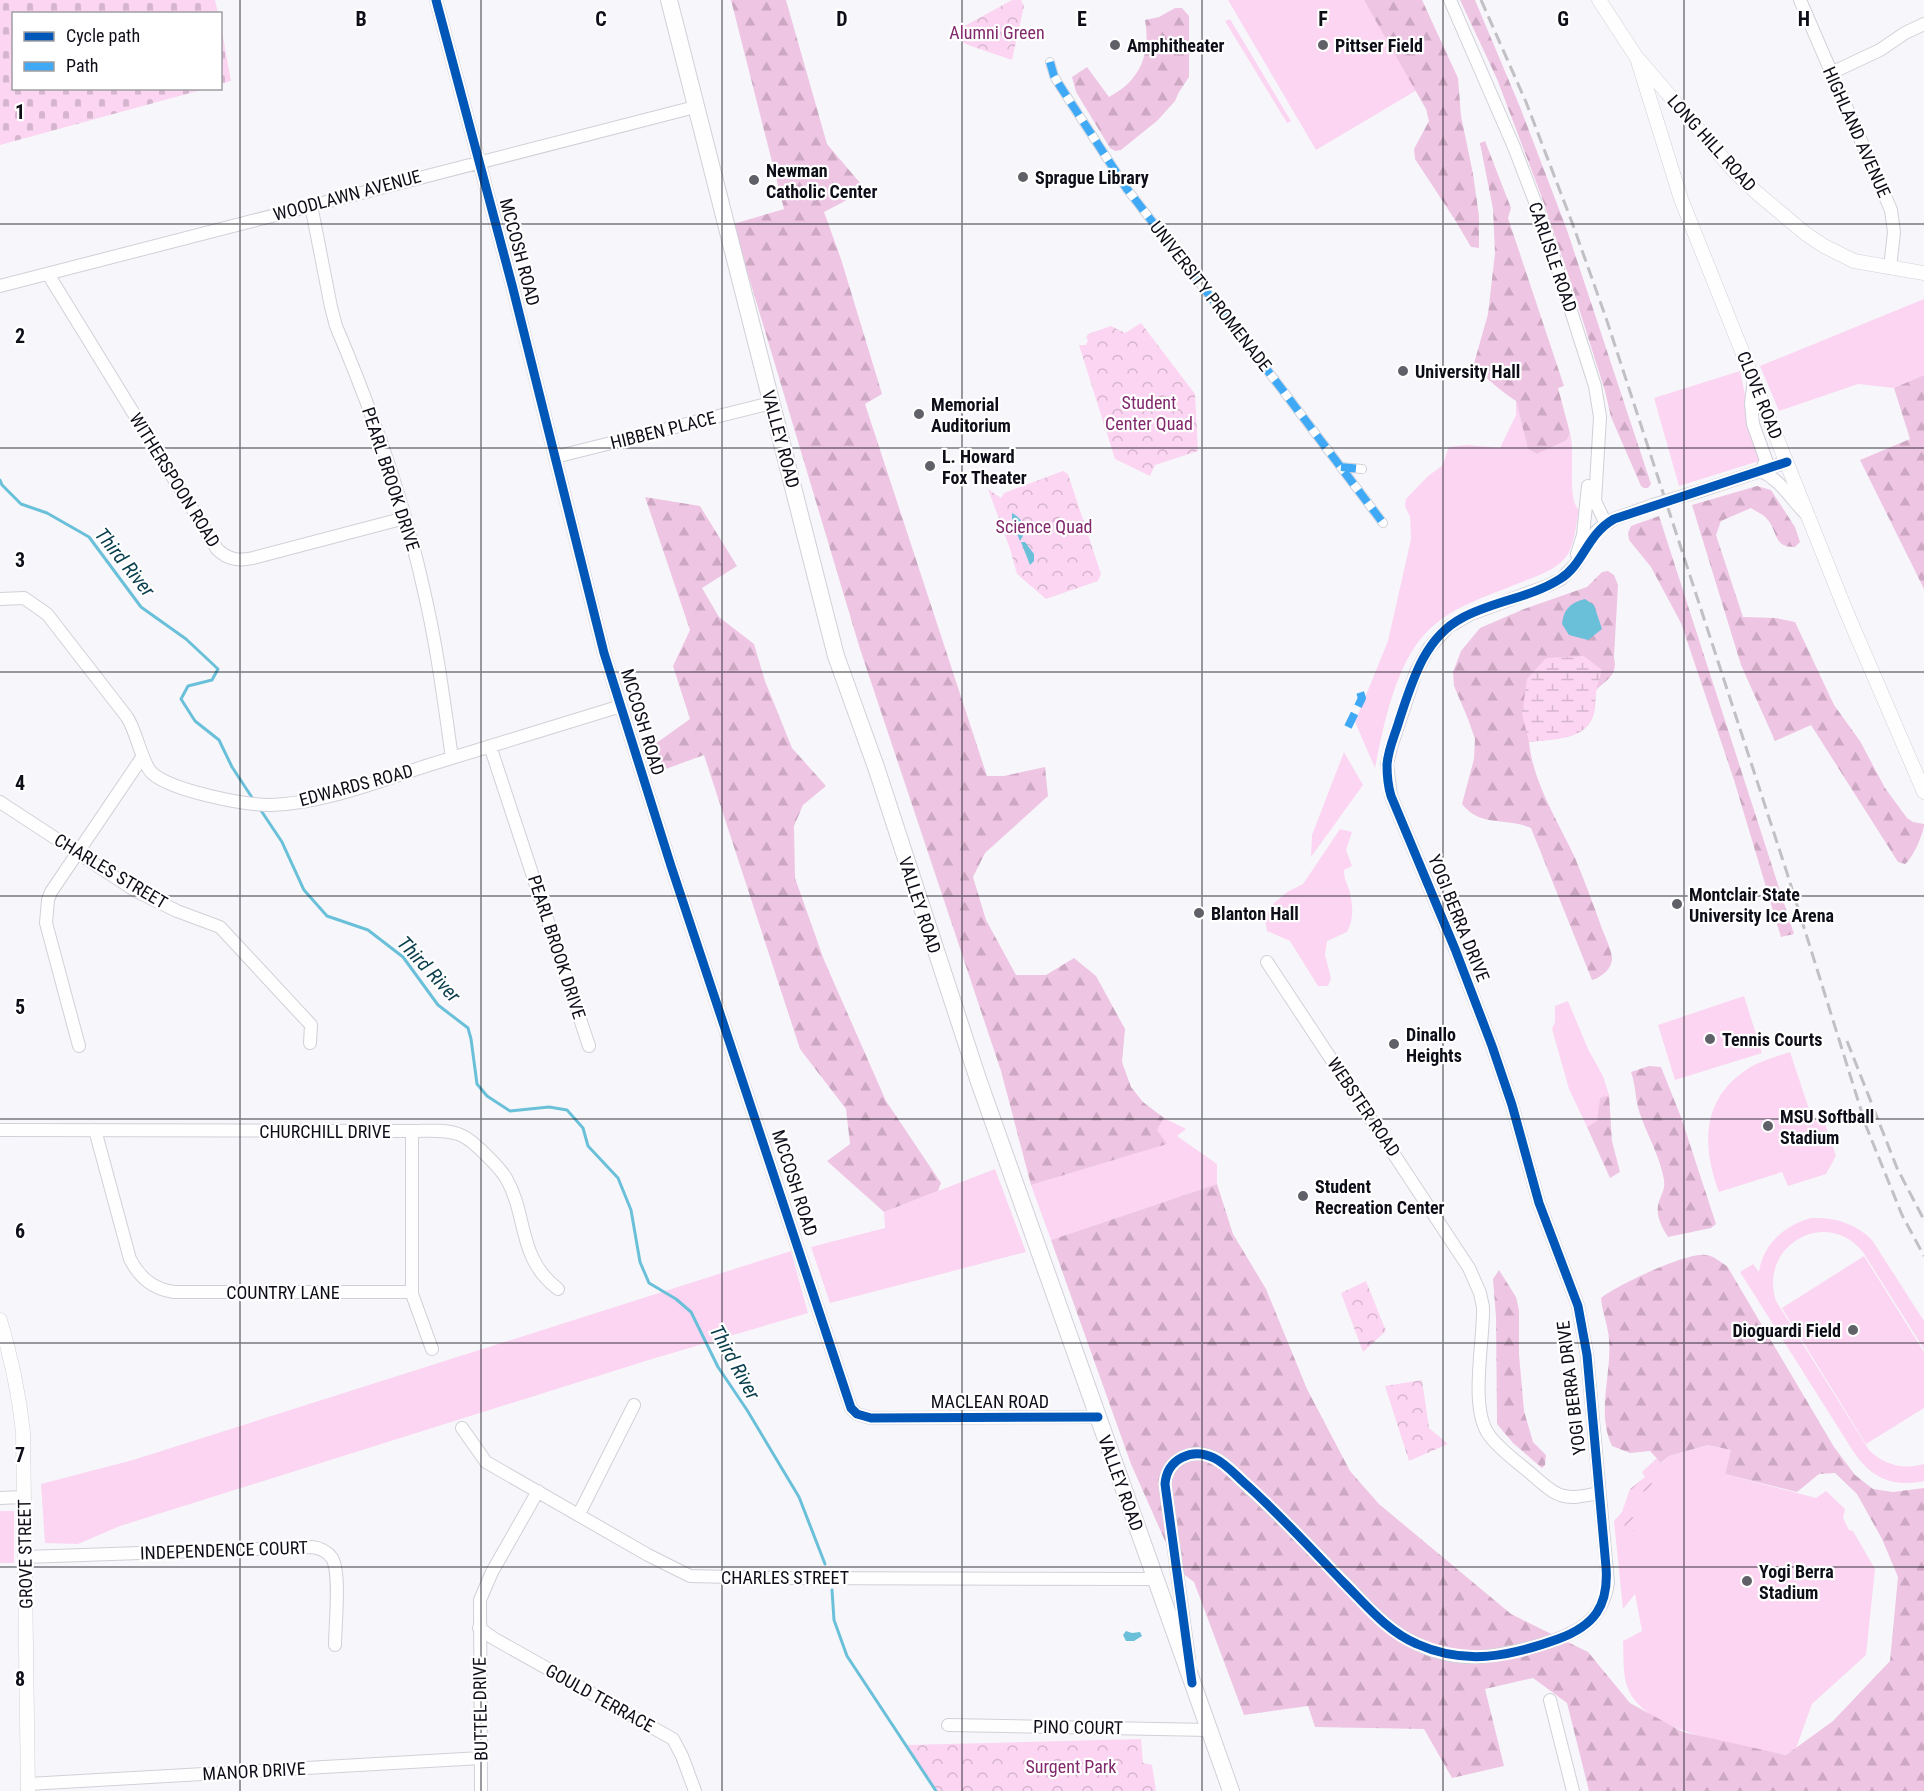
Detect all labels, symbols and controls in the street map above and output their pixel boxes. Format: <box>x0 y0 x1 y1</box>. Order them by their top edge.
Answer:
text: B <box>355 7 367 31</box>
text: C <box>595 7 607 31</box>
text: D <box>836 7 848 31</box>
text: E <box>1077 7 1087 31</box>
text: F <box>1318 7 1328 31</box>
text: G <box>1557 7 1569 31</box>
text: H <box>1798 7 1810 31</box>
legend <box>12 12 222 90</box>
park label: Alumni Green <box>949 22 1045 43</box>
text: Cycle path <box>66 25 140 46</box>
place label: Amphitheater <box>1127 35 1225 56</box>
place label: Pittser Field <box>1335 35 1423 56</box>
marker: Amphitheater <box>1108 38 1122 52</box>
marker: Pittser Field <box>1316 38 1330 52</box>
text: Path <box>66 55 99 76</box>
street label: HIGHLAND AVENUE <box>1819 63 1895 201</box>
street label: LONG HILL ROAD <box>1663 90 1761 196</box>
text: 1 <box>15 100 25 124</box>
place label: Newman Catholic Center <box>766 160 877 202</box>
street label: WOODLAWN AVENUE <box>271 165 423 225</box>
place label: Sprague Library <box>1035 167 1149 188</box>
marker: Sprague Library <box>1016 170 1030 184</box>
marker: Newman Catholic Center <box>747 173 761 187</box>
street label: MCCOSH ROAD <box>496 196 544 308</box>
street label: CARLISLE ROAD <box>1524 199 1582 315</box>
street label: UNIVERSITY PROMENADE <box>1146 217 1276 375</box>
text: 2 <box>15 324 25 348</box>
street label: CLOVE ROAD <box>1733 348 1787 442</box>
place label: University Hall <box>1415 361 1520 382</box>
marker: University Hall <box>1396 364 1410 378</box>
street label: VALLEY ROAD <box>758 388 804 490</box>
park label: Student Center Quad <box>1105 392 1193 434</box>
place label: Memorial Auditorium <box>931 394 1011 436</box>
street label: PEARL BROOK DRIVE <box>358 404 424 554</box>
street label: HIBBEN PLACE <box>608 407 718 453</box>
marker: Memorial Auditorium <box>912 407 926 421</box>
street label: WITHERSPOON ROAD <box>125 409 225 551</box>
place label: L. Howard Fox Theater <box>942 446 1027 488</box>
marker: L. Howard Fox Theater <box>923 459 937 473</box>
park label: Science Quad <box>996 516 1092 537</box>
water label: Third River <box>90 523 161 602</box>
text: 3 <box>15 548 25 572</box>
street label: MCCOSH ROAD <box>617 666 669 778</box>
street label: EDWARDS ROAD <box>297 760 415 810</box>
text: 4 <box>15 771 25 795</box>
street label: CHARLES STREET <box>51 829 171 913</box>
street label: YOGI BERRA DRIVE <box>1424 851 1494 985</box>
street label: VALLEY ROAD <box>895 854 945 956</box>
street label: PEARL BROOK DRIVE <box>524 872 590 1022</box>
place label: Montclair State University Ice Arena <box>1689 884 1834 926</box>
marker: Montclair State University Ice Arena <box>1670 897 1684 911</box>
place label: Blanton Hall <box>1211 903 1299 924</box>
marker: Blanton Hall <box>1192 906 1206 920</box>
water label: Third River <box>392 931 466 1008</box>
text: 5 <box>15 995 25 1019</box>
place label: Dinallo Heights <box>1406 1024 1462 1066</box>
place label: Tennis Courts <box>1722 1029 1822 1050</box>
marker: Tennis Courts <box>1703 1032 1717 1046</box>
marker: Dinallo Heights <box>1387 1037 1401 1051</box>
street label: WEBSTER ROAD <box>1323 1054 1405 1160</box>
place label: MSU Softball Stadium <box>1780 1106 1874 1148</box>
marker: MSU Softball Stadium <box>1761 1119 1775 1133</box>
street label: CHURCHILL DRIVE <box>259 1121 391 1142</box>
street label: MCCOSH ROAD <box>768 1127 822 1239</box>
place label: Student Recreation Center <box>1315 1176 1445 1218</box>
marker: Student Recreation Center <box>1296 1189 1310 1203</box>
text: 6 <box>15 1219 25 1243</box>
street label: COUNTRY LANE <box>226 1282 340 1303</box>
water label: Third River <box>705 1320 766 1405</box>
street label: YOGI BERRA DRIVE <box>1552 1320 1590 1456</box>
place label: Dioguardi Field <box>1732 1320 1841 1341</box>
marker: Dioguardi Field <box>1846 1323 1860 1337</box>
street label: MACLEAN ROAD <box>931 1391 1049 1412</box>
street label: VALLEY ROAD <box>1094 1432 1148 1534</box>
text: 7 <box>15 1443 25 1467</box>
street label: GROVE STREET <box>14 1499 36 1609</box>
street label: INDEPENDENCE COURT <box>140 1537 308 1563</box>
place label: Yogi Berra Stadium <box>1759 1561 1834 1603</box>
street label: CHARLES STREET <box>721 1567 849 1588</box>
marker: Yogi Berra Stadium <box>1740 1574 1754 1588</box>
street label: BUTTEL DRIVE <box>469 1657 491 1761</box>
street label: GOULD TERRACE <box>542 1659 658 1737</box>
text: 8 <box>15 1667 25 1691</box>
street label: PINO COURT <box>1033 1716 1123 1738</box>
park label: Surgent Park <box>1026 1756 1116 1777</box>
street label: MANOR DRIVE <box>202 1758 306 1784</box>

